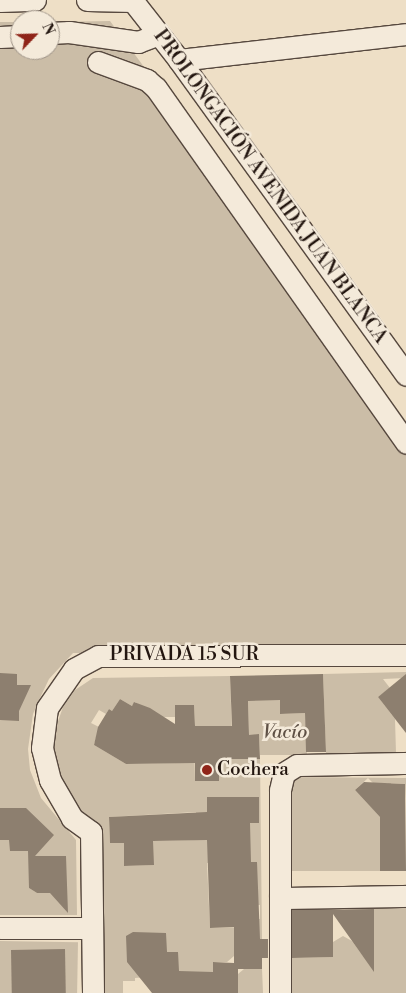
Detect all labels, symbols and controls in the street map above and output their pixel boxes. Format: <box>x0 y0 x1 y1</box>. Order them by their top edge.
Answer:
north arrow <box>10 10 60 60</box>
text: N <box>37 21 58 38</box>
street label: PROLONGACIÓN AVENIDA JUAN BLANCA <box>148 26 392 348</box>
street label: PRIVADA 15 SUR <box>109 644 259 666</box>
park label: Vacío <box>263 722 307 744</box>
place label: Cochera <box>217 759 289 781</box>
marker: Cochera <box>201 764 213 776</box>

